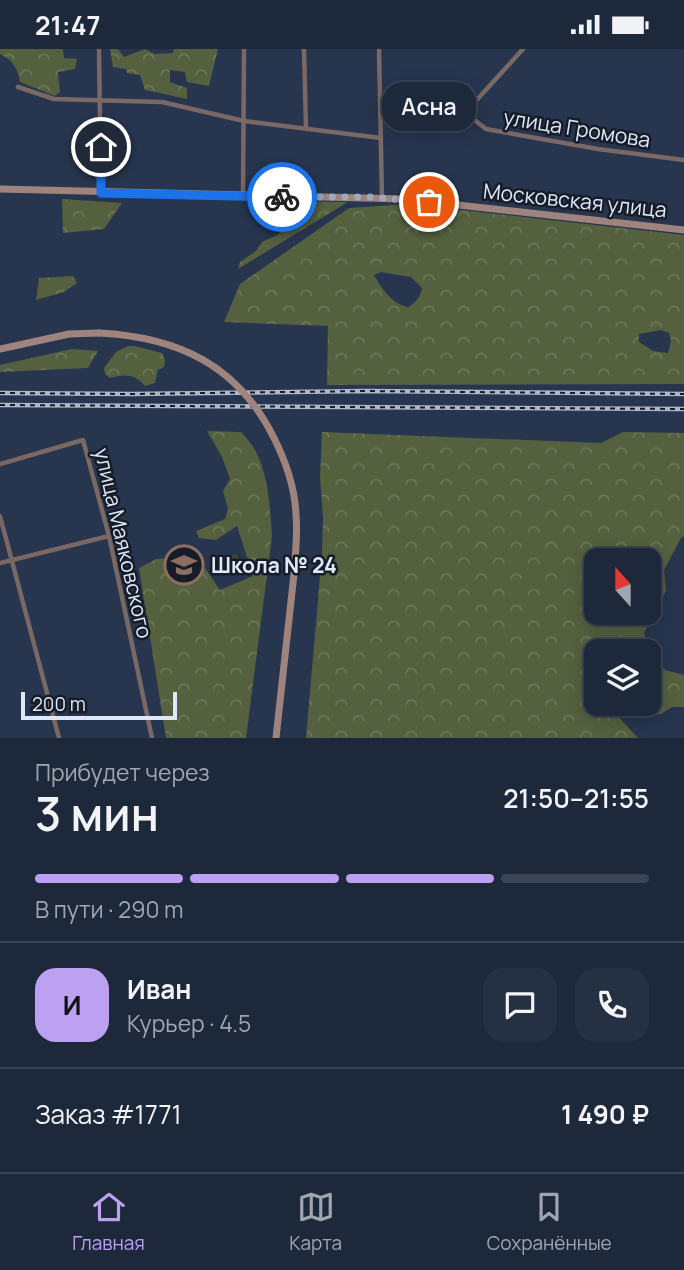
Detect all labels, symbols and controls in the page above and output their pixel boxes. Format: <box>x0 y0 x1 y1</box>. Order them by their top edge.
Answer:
text: 21:47 <box>35 7 100 43</box>
callout: Асна <box>382 83 476 132</box>
text: Асна <box>401 90 457 122</box>
street label: улица Громова <box>502 103 652 153</box>
pin <box>71 117 131 177</box>
icon: home <box>82 128 120 166</box>
courier <box>247 162 317 232</box>
pin <box>399 172 459 232</box>
street label: Московская улица <box>482 176 668 224</box>
icon: bike <box>263 178 301 216</box>
icon: bag <box>410 183 448 221</box>
street label: улица Маяковского <box>88 445 160 641</box>
school or university icon: Школа № 24 <box>163 544 205 586</box>
north arrow <box>584 548 662 625</box>
map controls <box>584 548 661 716</box>
place label: Школа № 24 <box>211 551 337 579</box>
button: layers <box>584 639 661 716</box>
scale bar <box>21 689 177 721</box>
text: 200 m <box>32 691 86 717</box>
text: Прибудет через <box>35 756 210 788</box>
text: 21:50–21:55 <box>503 780 649 816</box>
text: 3 мин <box>35 782 159 845</box>
text: В пути · 290 m <box>35 893 184 925</box>
button: chat <box>483 968 557 1042</box>
button: phone <box>575 968 649 1042</box>
text: Иван <box>127 971 191 1007</box>
text: И <box>63 987 81 1023</box>
text: Курьер · 4.5 <box>127 1007 251 1039</box>
text: Заказ #1771 <box>35 1096 182 1132</box>
text: 1 490 ₽ <box>561 1096 649 1132</box>
tab: Главная <box>72 1188 145 1256</box>
tab: Карта <box>289 1188 342 1256</box>
tab: Сохранённые <box>487 1188 612 1256</box>

